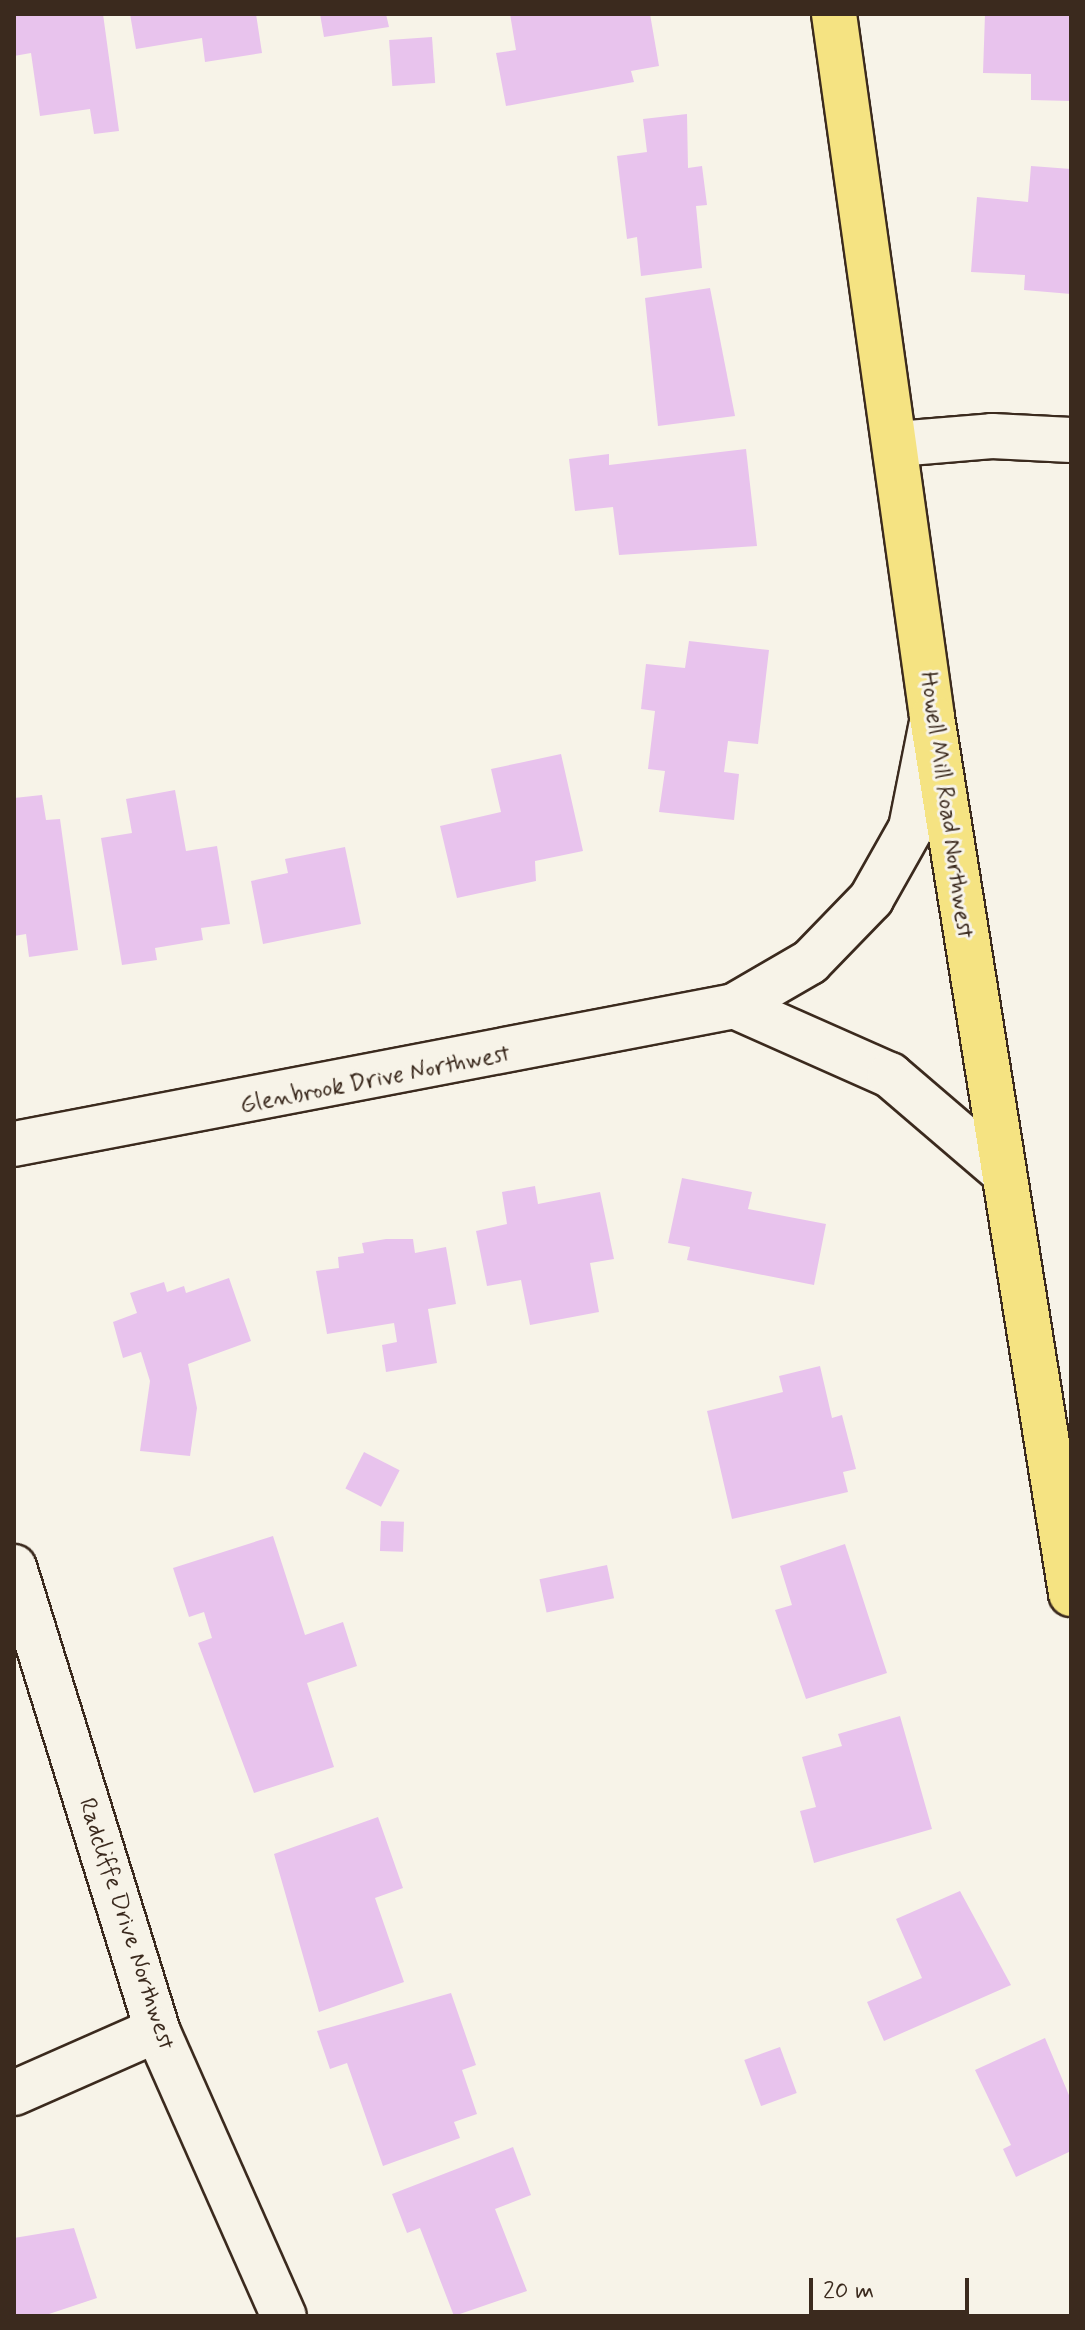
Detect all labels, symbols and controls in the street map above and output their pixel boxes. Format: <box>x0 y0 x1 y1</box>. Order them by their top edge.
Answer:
street label: Howell Mill Road Northwest <box>913 670 979 940</box>
street label: Glenbrook Drive Northwest <box>239 1040 511 1120</box>
street label: Radcliffe Drive Northwest <box>72 1796 180 2052</box>
scale bar <box>813 2262 973 2312</box>
text: 20 m <box>823 2276 874 2307</box>

